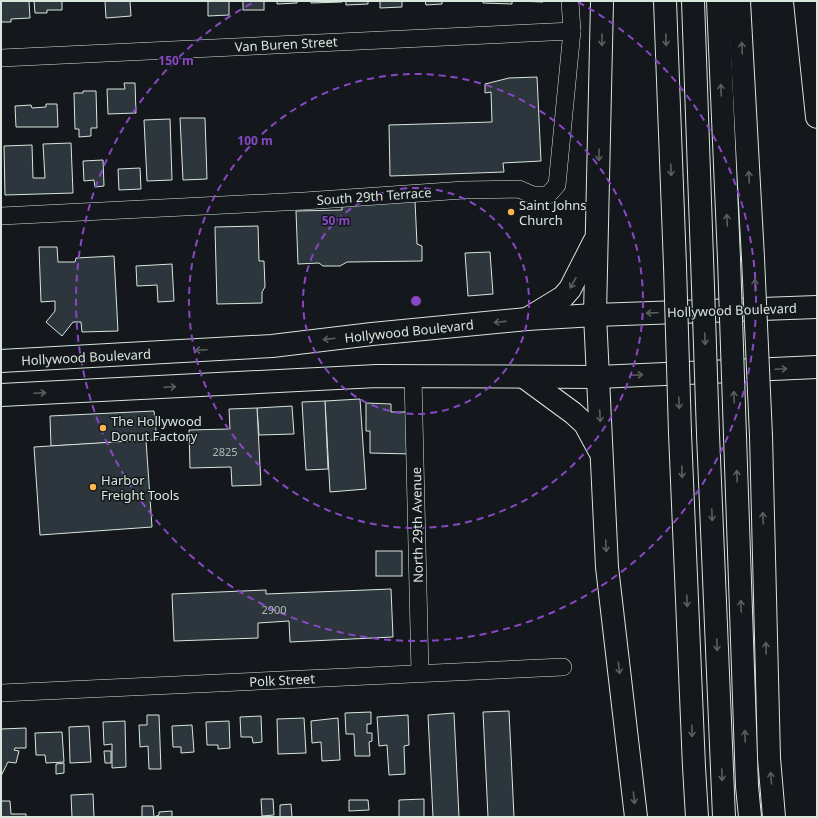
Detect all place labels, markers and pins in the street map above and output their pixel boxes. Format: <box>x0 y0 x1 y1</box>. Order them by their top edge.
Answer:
place label: Saint Johns Church <box>519 196 587 229</box>
marker: Saint Johns Church <box>506 207 516 217</box>
centre of rings <box>409 294 423 308</box>
place label: The Hollywood Donut Factory <box>111 412 202 445</box>
marker: The Hollywood Donut Factory <box>98 423 108 433</box>
place label: Harbor Freight Tools <box>101 471 179 504</box>
marker: Harbor Freight Tools <box>88 482 98 492</box>

